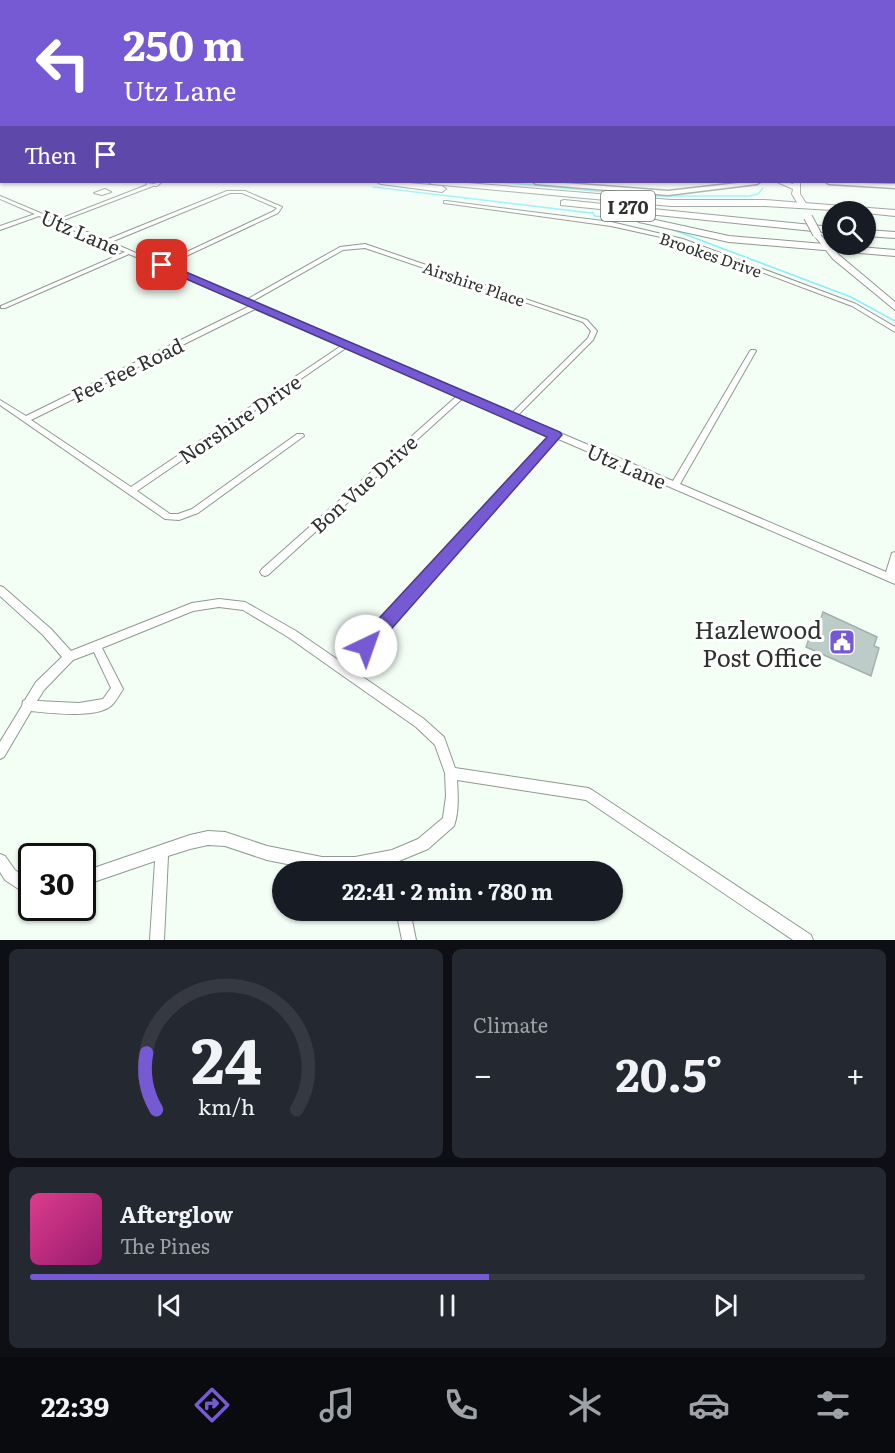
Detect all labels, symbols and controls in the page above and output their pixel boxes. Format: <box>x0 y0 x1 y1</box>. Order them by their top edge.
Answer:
text: 250 m <box>123 12 244 74</box>
icon: left <box>24 24 102 102</box>
text: Utz Lane <box>123 69 236 109</box>
text: Then <box>24 138 77 171</box>
icon: arrive <box>89 138 122 171</box>
road number: I 270 <box>601 191 655 221</box>
street label: Utz Lane <box>36 201 126 261</box>
map controls <box>822 201 876 255</box>
button: search <box>822 201 876 255</box>
street label: Brookes Drive <box>657 225 765 283</box>
pin <box>136 239 187 290</box>
icon: arrive <box>145 248 178 281</box>
street label: Airshire Place <box>420 254 528 312</box>
street label: Fee Fee Road <box>66 329 188 409</box>
street label: Norshire Drive <box>172 366 306 470</box>
street label: Bon Vue Drive <box>303 427 423 539</box>
street label: Utz Lane <box>582 435 672 495</box>
place label: Hazlewood Post Office <box>694 611 822 674</box>
position arrow <box>334 614 398 678</box>
public building icon: Hazlewood Post Office <box>827 627 857 657</box>
speed limit sign: 30 <box>18 843 96 921</box>
text: 22:41 · 2 min · 780 m <box>342 874 553 907</box>
text: Climate <box>473 1009 548 1039</box>
text: 24 <box>190 1011 262 1103</box>
text: 20.5° <box>615 1039 723 1106</box>
text: − <box>473 1048 492 1097</box>
text: + <box>846 1048 865 1097</box>
text: km/h <box>197 1091 255 1123</box>
text: Afterglow <box>120 1197 233 1230</box>
text: The Pines <box>120 1230 210 1260</box>
icon: previous <box>153 1289 186 1322</box>
icon: pause <box>431 1289 464 1322</box>
icon: next <box>709 1289 742 1322</box>
icon: directions <box>191 1384 233 1426</box>
icon: music <box>316 1384 358 1426</box>
icon: phone <box>440 1384 482 1426</box>
icon: climate <box>564 1384 606 1426</box>
icon: car <box>688 1384 730 1426</box>
icon: filters <box>812 1384 854 1426</box>
text: 22:39 <box>41 1385 109 1425</box>

